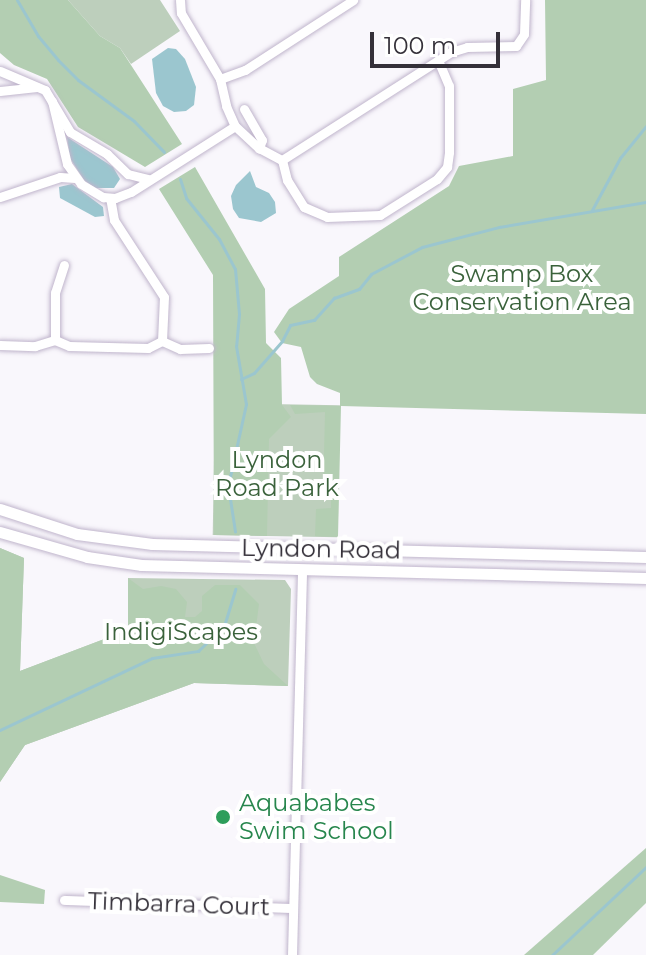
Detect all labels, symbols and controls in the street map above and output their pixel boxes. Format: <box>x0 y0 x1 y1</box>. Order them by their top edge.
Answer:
scale bar <box>374 16 504 66</box>
text: 100 m <box>384 31 456 60</box>
park label: Swamp Box Conservation Area <box>412 260 632 316</box>
park label: Lyndon Road Park <box>215 446 339 502</box>
street label: Lyndon Road <box>241 533 401 565</box>
park label: IndigiScapes <box>104 618 258 646</box>
place label: Aquababes Swim School <box>239 789 394 845</box>
marker: Aquababes Swim School <box>214 808 232 826</box>
street label: Timbarra Court <box>88 886 270 922</box>

